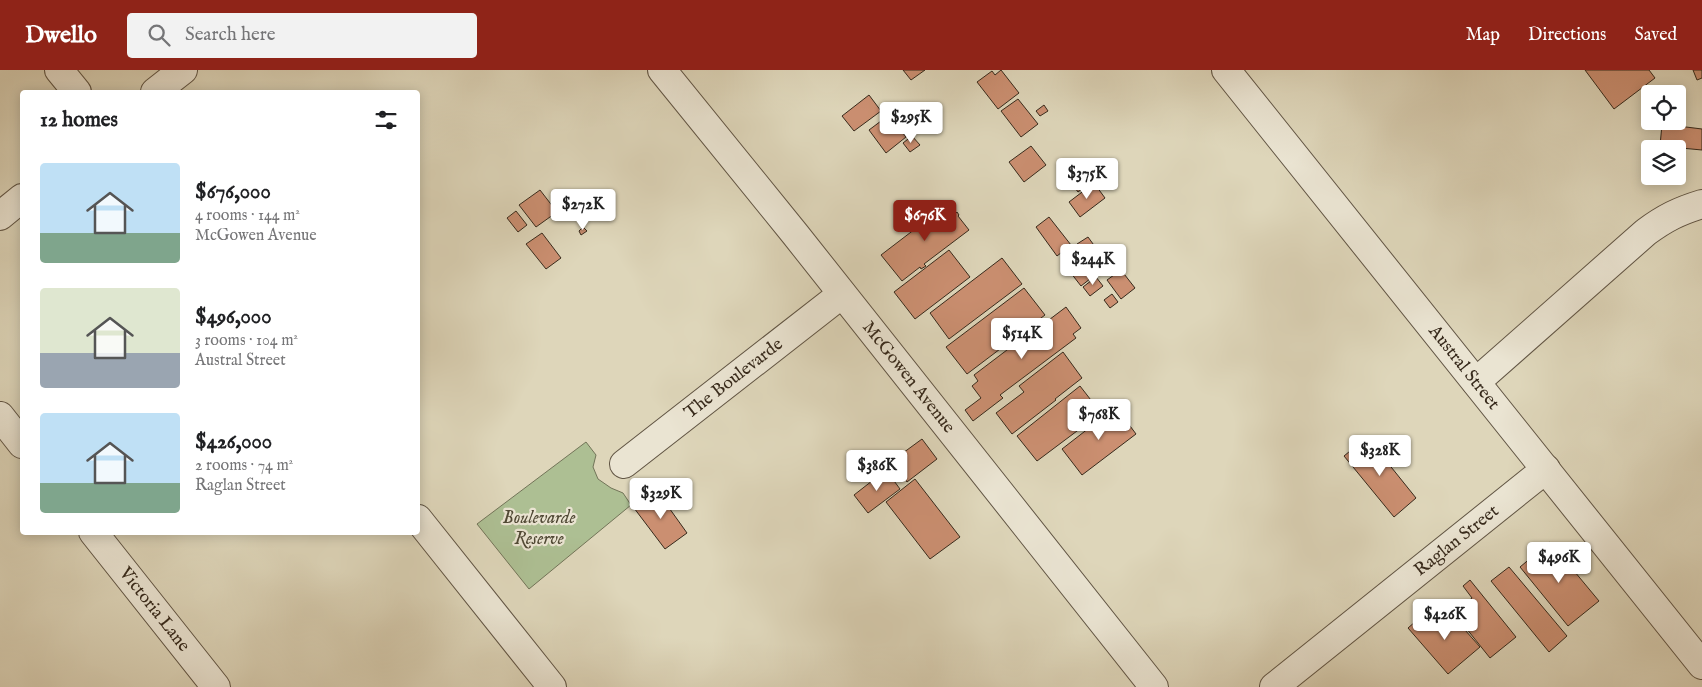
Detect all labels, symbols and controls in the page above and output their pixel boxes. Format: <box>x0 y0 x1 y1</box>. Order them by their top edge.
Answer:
search box <box>127 13 477 58</box>
text: Dwello <box>25 20 97 51</box>
icon: search <box>145 21 173 49</box>
text: Search here <box>185 23 275 47</box>
text: Map <box>1466 24 1500 47</box>
text: Directions <box>1528 24 1606 47</box>
text: Saved <box>1634 24 1677 47</box>
map controls <box>1641 85 1686 185</box>
button: locate <box>1641 85 1686 130</box>
pin: $295K <box>876 102 946 144</box>
icon: filters <box>372 106 400 134</box>
text: 12 homes <box>40 107 118 134</box>
text: $295K <box>891 108 931 128</box>
button: layers <box>1641 140 1686 185</box>
pin: $375K <box>1052 158 1122 200</box>
text: $375K <box>1067 164 1107 184</box>
text: $676,000 <box>195 179 271 206</box>
icon: home <box>80 183 140 243</box>
pin: $272K <box>548 189 618 231</box>
text: $272K <box>562 195 604 215</box>
pin: $676K <box>890 200 960 242</box>
text: 4 rooms · 144 m² <box>195 206 300 226</box>
text: $676K <box>904 206 946 226</box>
text: McGowen Avenue <box>195 226 317 246</box>
pin: $244K <box>1058 244 1128 286</box>
text: $244K <box>1071 250 1115 270</box>
text: $496,000 <box>195 304 271 331</box>
icon: home <box>80 308 140 368</box>
street label: McGowen Avenue <box>857 316 960 438</box>
pin: $514K <box>987 318 1057 360</box>
street label: Austral Street <box>1423 320 1505 415</box>
text: $514K <box>1002 324 1042 344</box>
text: 3 rooms · 104 m² <box>195 331 298 351</box>
street label: The Boulevarde <box>680 333 788 424</box>
text: Austral Street <box>195 351 286 371</box>
pin: $768K <box>1064 398 1134 441</box>
text: $768K <box>1079 405 1119 425</box>
text: $426,000 <box>195 429 272 456</box>
icon: home <box>80 433 140 493</box>
pin: $328K <box>1345 434 1415 477</box>
text: $328K <box>1360 441 1400 461</box>
pin: $386K <box>842 450 912 492</box>
text: 2 rooms · 74 m² <box>195 456 293 476</box>
text: $386K <box>857 456 897 476</box>
text: Raglan Street <box>195 476 286 496</box>
pin: $329K <box>626 478 696 520</box>
text: $329K <box>641 484 681 504</box>
street label: Raglan Street <box>1410 500 1504 582</box>
park label: Boulevarde Reserve <box>502 507 576 551</box>
pin: $496K <box>1524 542 1594 584</box>
text: $496K <box>1538 548 1580 568</box>
street label: Victoria Lane <box>113 562 195 657</box>
pin: $426K <box>1410 598 1480 641</box>
text: $426K <box>1424 605 1466 625</box>

